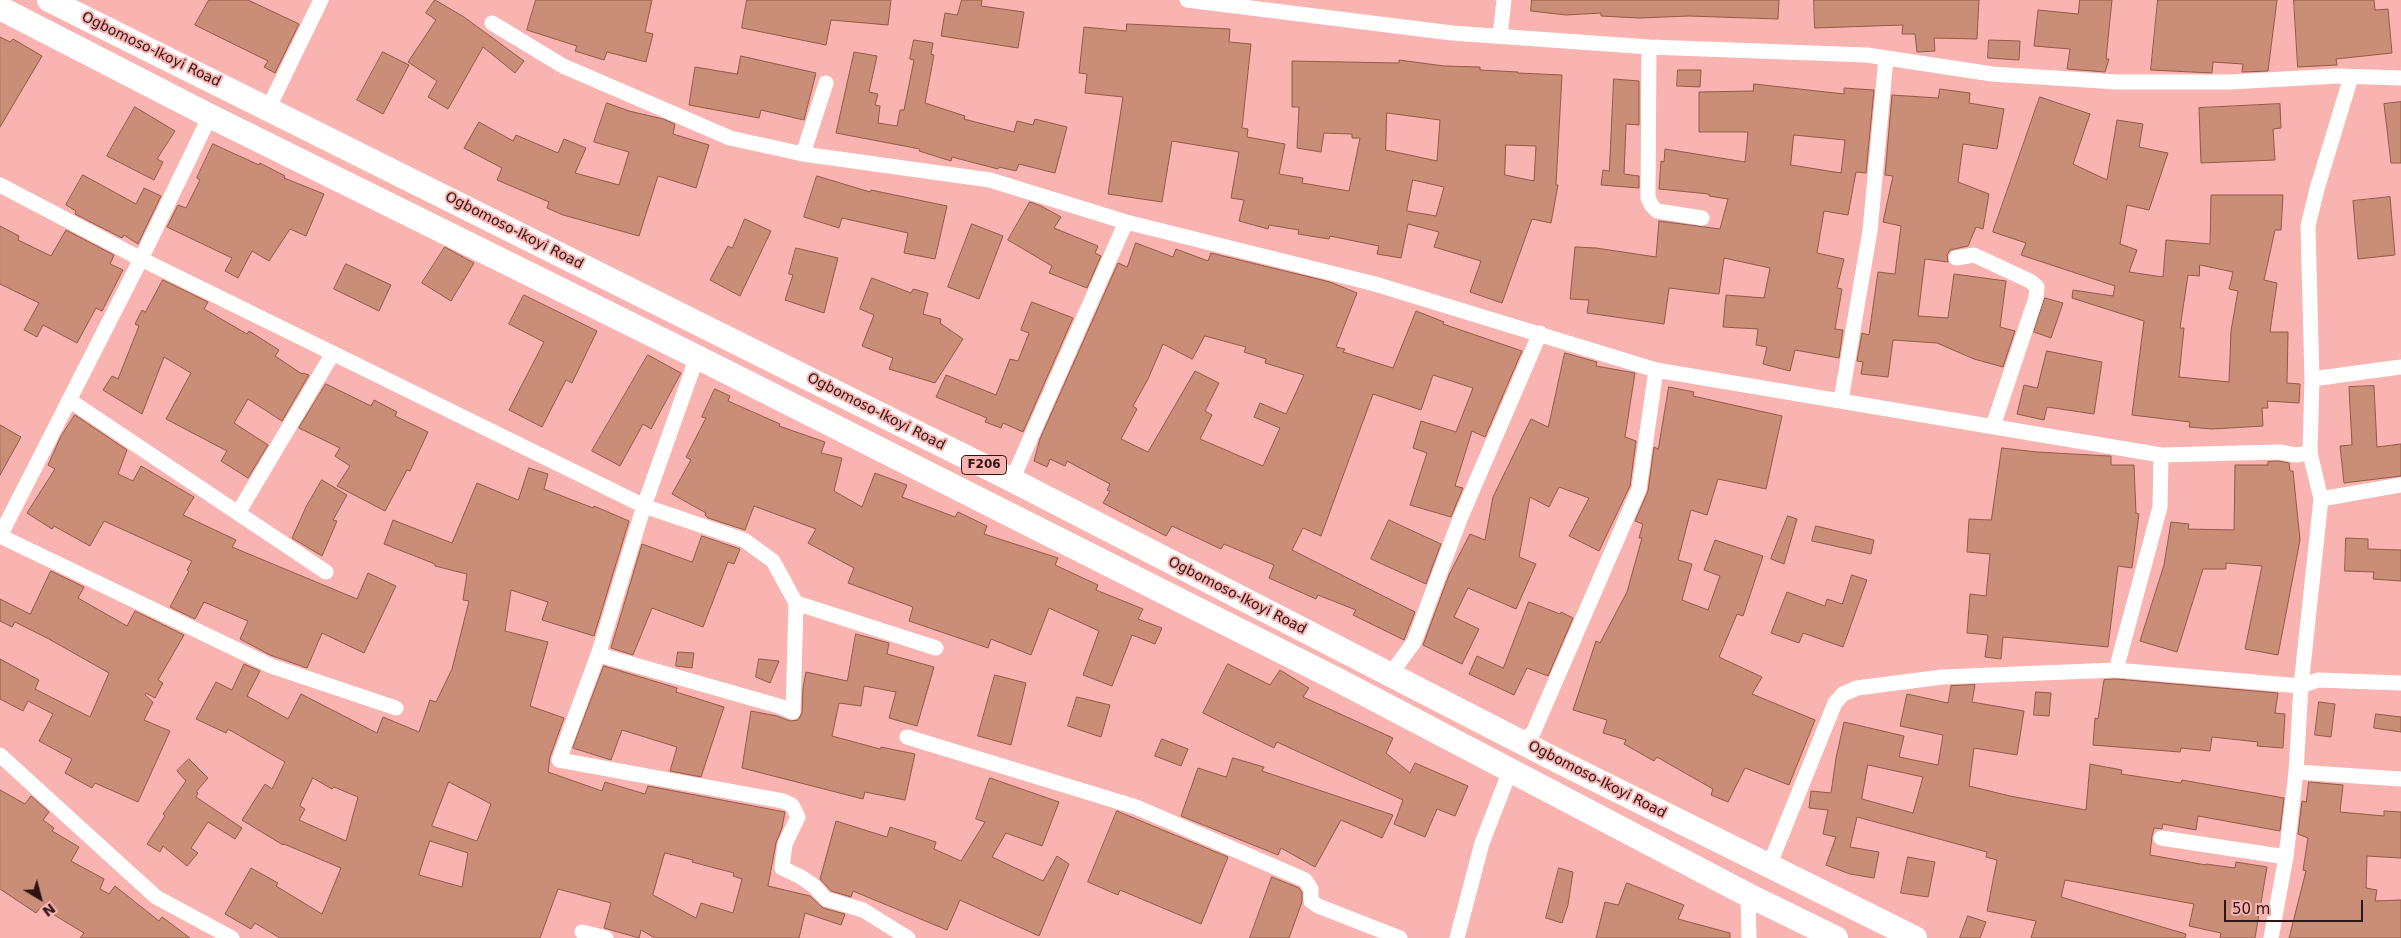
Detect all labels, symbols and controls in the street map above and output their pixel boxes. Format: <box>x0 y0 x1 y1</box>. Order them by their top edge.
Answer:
street label: Ogbomoso-Ikoyi Road <box>79 9 223 91</box>
street label: Ogbomoso-Ikoyi Road <box>442 189 586 273</box>
street label: Ogbomoso-Ikoyi Road <box>804 370 948 454</box>
road number: F206 <box>962 456 1006 474</box>
street label: Ogbomoso-Ikoyi Road <box>1165 554 1309 638</box>
street label: Ogbomoso-Ikoyi Road <box>1525 738 1669 822</box>
north arrow <box>15 873 65 923</box>
scale bar <box>2226 890 2365 922</box>
text: N <box>40 900 59 920</box>
text: 50 m <box>2232 900 2270 918</box>

